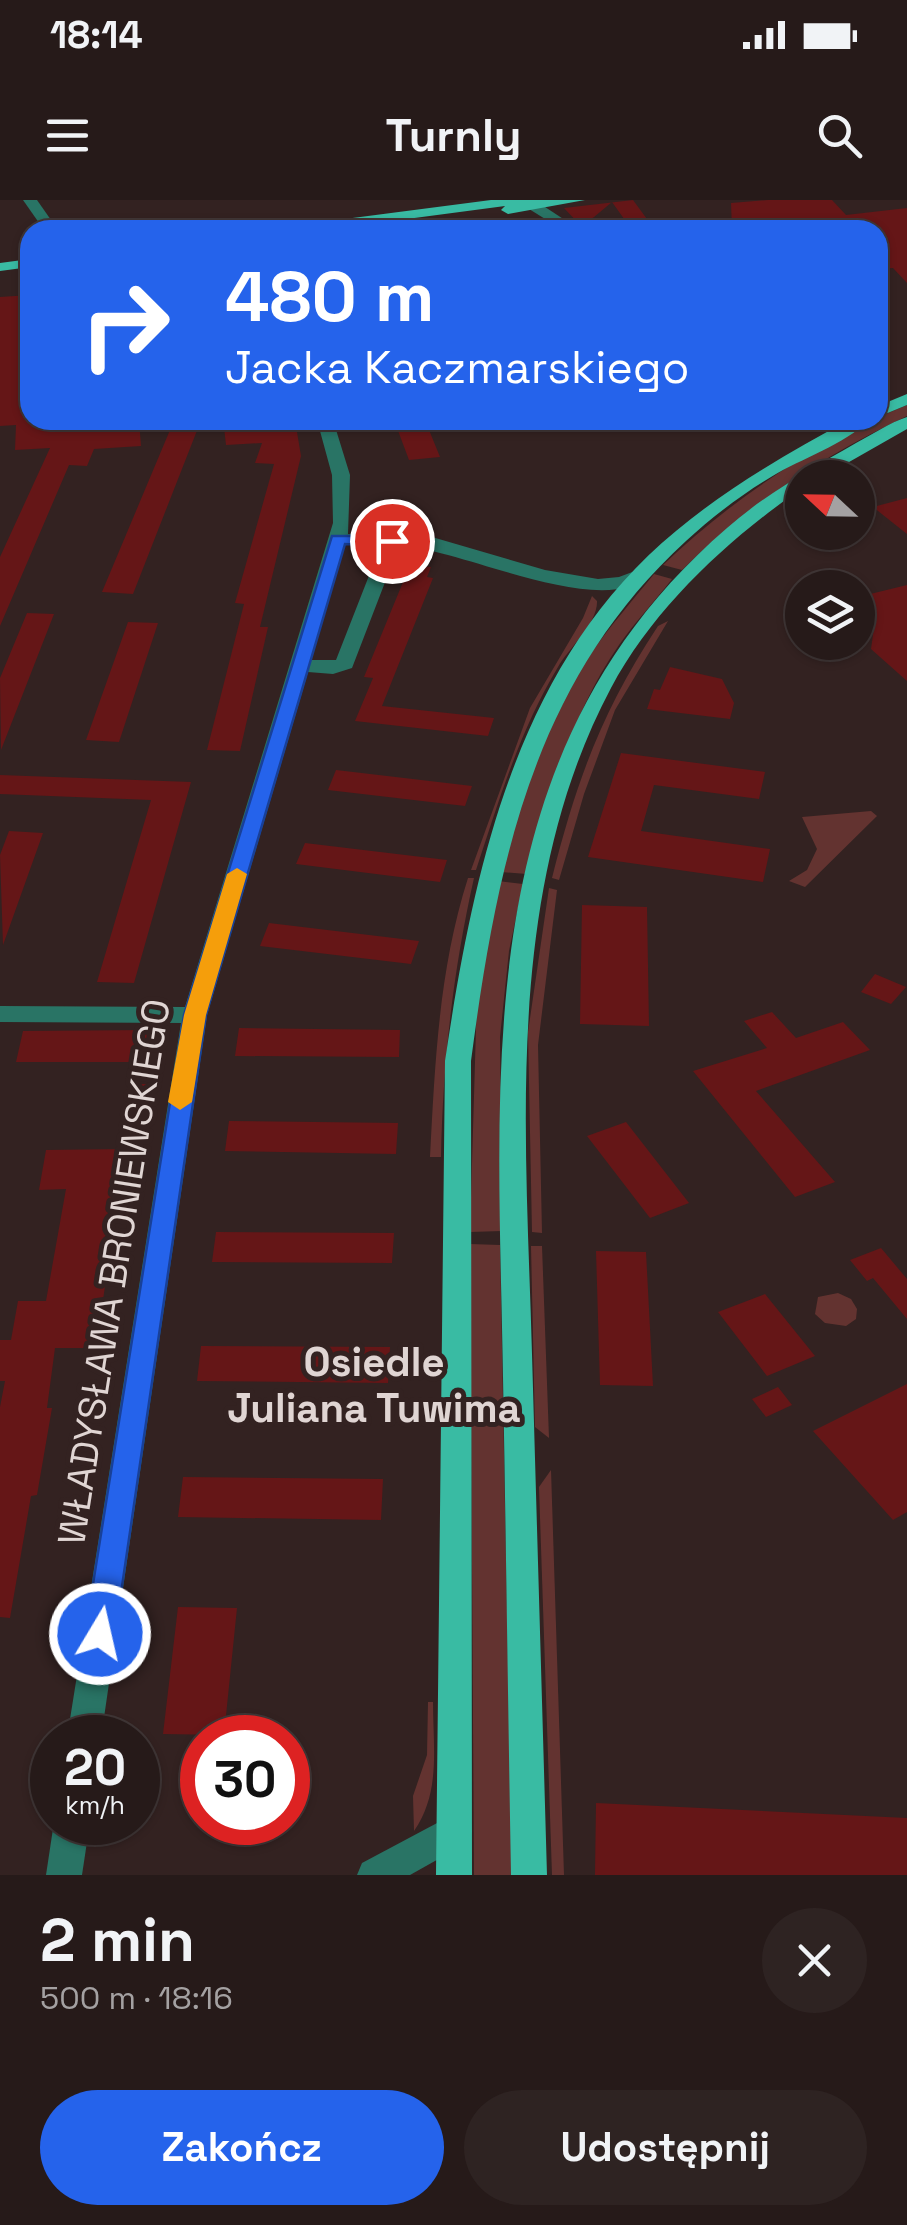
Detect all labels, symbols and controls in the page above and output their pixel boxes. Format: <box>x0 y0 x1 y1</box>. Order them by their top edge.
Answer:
text: 18:14 <box>50 11 143 59</box>
text: Turnly <box>385 107 522 164</box>
icon: menu <box>40 108 95 163</box>
icon: search <box>812 108 867 163</box>
text: 480 m <box>225 252 434 341</box>
icon: right <box>60 260 190 390</box>
text: Jacka Kaczmarskiego <box>225 339 690 396</box>
north arrow <box>785 460 875 550</box>
map controls <box>785 460 875 660</box>
pin <box>350 499 435 584</box>
icon: arrive <box>365 514 420 569</box>
button: layers <box>785 570 875 660</box>
street label: WŁADYSŁAWA BRONIEWSKIEGO <box>47 996 181 1548</box>
district label: Osiedle Juliana Tuwima <box>227 1337 521 1434</box>
position arrow <box>48 1582 152 1686</box>
speed limit sign: 30 <box>180 1715 310 1845</box>
text: 20 <box>64 1736 126 1800</box>
text: km/h <box>65 1789 125 1821</box>
text: 2 min <box>40 1902 195 1979</box>
button: close <box>762 1908 867 2013</box>
text: 500 m · 18:16 <box>40 1978 233 2018</box>
button: Zakończ <box>40 2090 444 2205</box>
button: Udostępnij <box>464 2090 867 2205</box>

